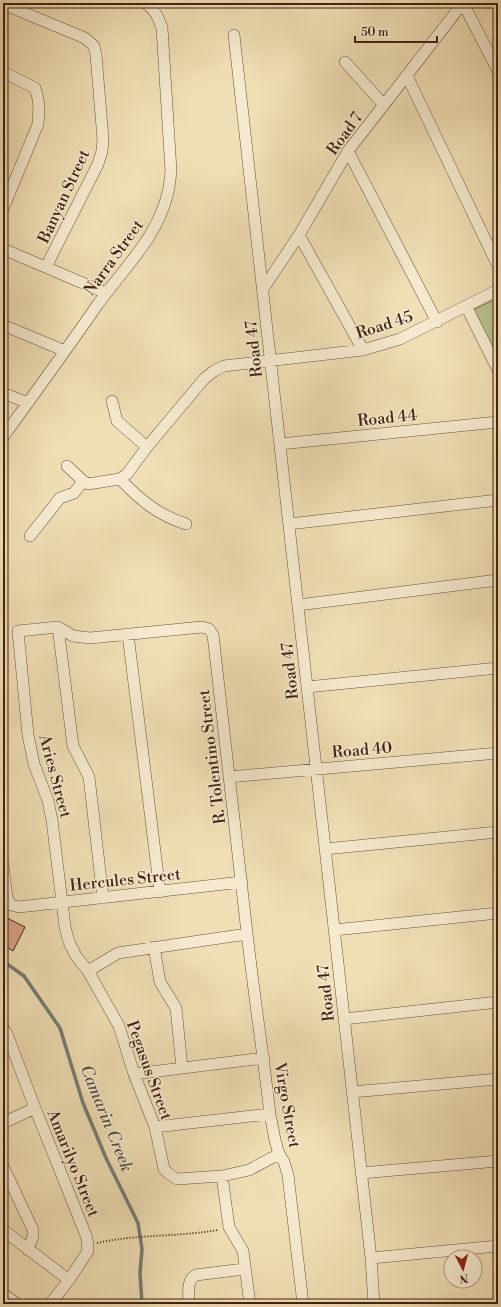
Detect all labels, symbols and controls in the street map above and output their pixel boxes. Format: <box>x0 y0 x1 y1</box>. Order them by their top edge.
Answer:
scale bar <box>355 18 437 44</box>
text: 50 m <box>361 25 389 40</box>
street label: Road 7 <box>322 108 367 159</box>
street label: Banyan Street <box>33 146 94 247</box>
street label: Narra Street <box>80 216 148 299</box>
street label: Road 45 <box>353 306 415 344</box>
street label: Road 47 <box>241 319 267 378</box>
street label: Road 44 <box>356 405 418 431</box>
street label: Road 47 <box>277 641 303 700</box>
street label: R. Tolentino Street <box>194 688 230 825</box>
street label: Aries Street <box>34 731 76 820</box>
street label: Road 40 <box>331 737 393 763</box>
street label: Hercules Street <box>69 864 182 896</box>
street label: Road 47 <box>313 963 339 1022</box>
street label: Pegasus Street <box>122 1018 176 1123</box>
street label: Virgo Street <box>269 1060 304 1150</box>
water label: Camarin Creek <box>75 1062 138 1175</box>
street label: Amarilyo Street <box>42 1106 104 1220</box>
north arrow <box>443 1249 483 1289</box>
text: N <box>459 1271 469 1285</box>

